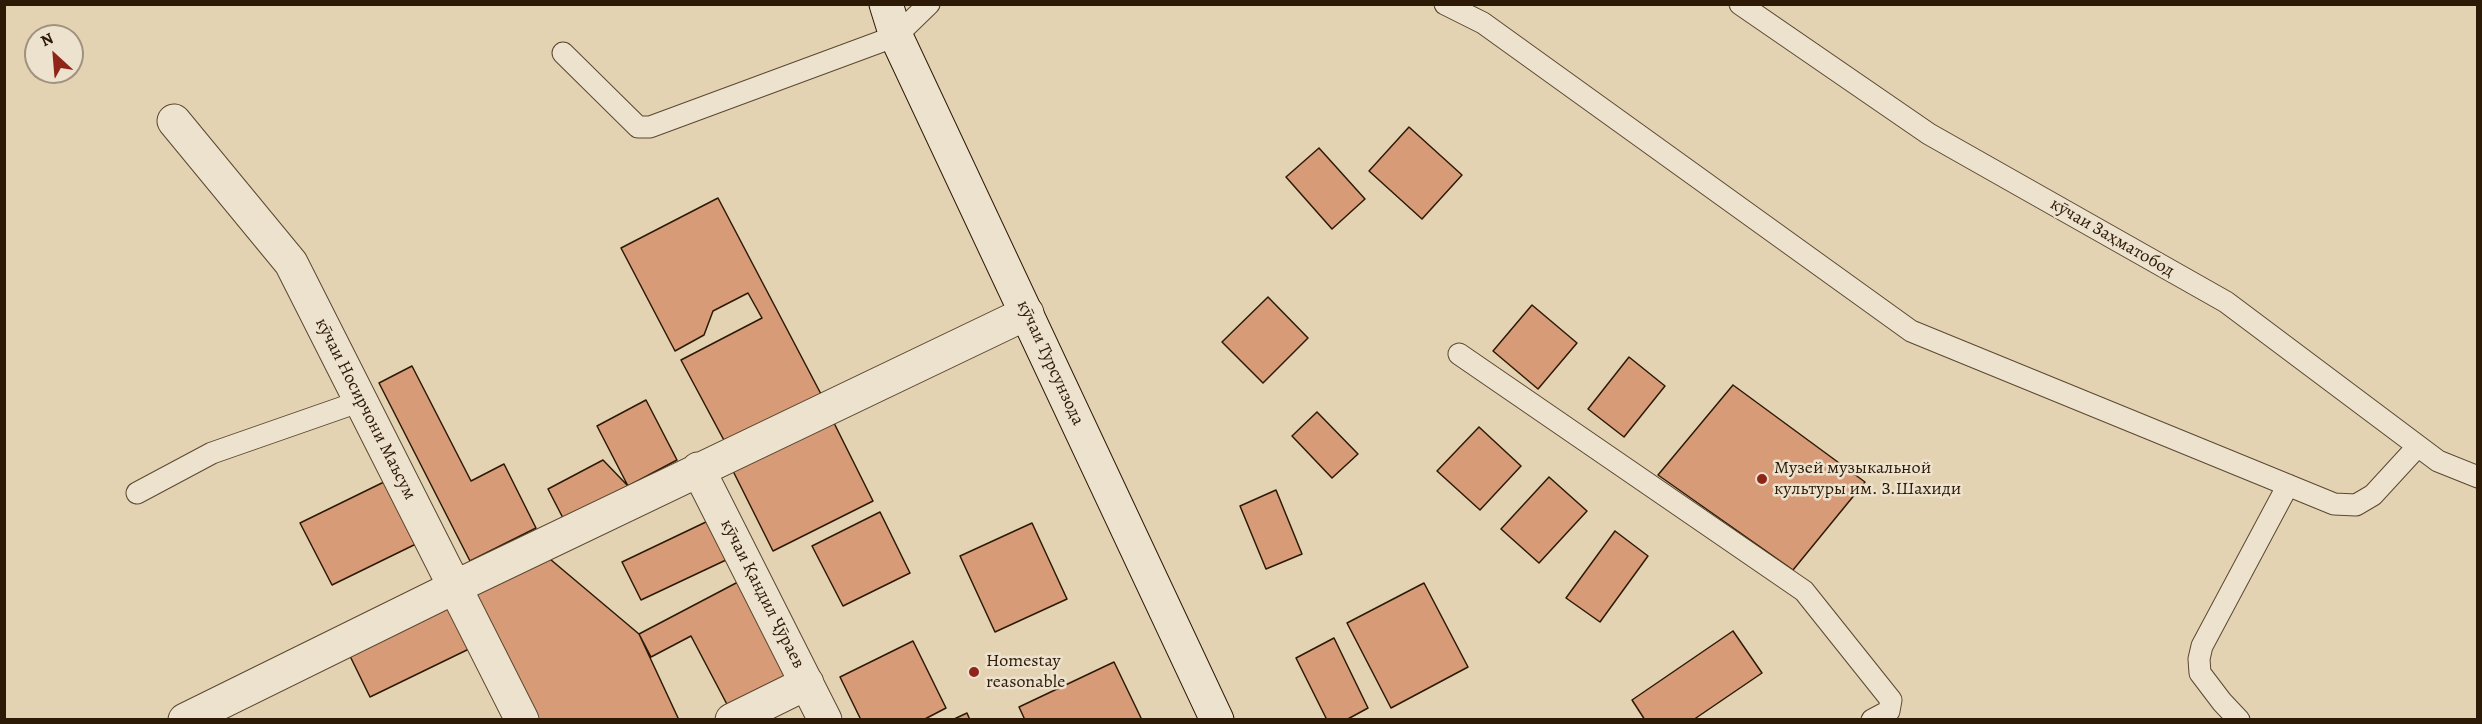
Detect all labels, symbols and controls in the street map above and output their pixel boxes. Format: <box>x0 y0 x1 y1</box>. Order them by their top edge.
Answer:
north arrow <box>24 24 84 84</box>
text: N <box>37 27 57 52</box>
street label: кӯчаи Заҳматобод <box>2046 194 2178 282</box>
street label: кӯчаи Турсунзода <box>1012 297 1088 429</box>
street label: кӯчаи Носирчони Маъсум <box>310 314 420 504</box>
place label: Музей музыкальной культуры им. З.Шахиди <box>1774 458 1961 500</box>
marker: Музей музыкальной культуры им. З.Шахиди <box>1755 472 1769 486</box>
street label: кӯчаи Қандил Ҷӯраев <box>715 516 809 672</box>
place label: Homestay reasonable <box>986 651 1065 694</box>
marker: Homestay reasonable <box>967 665 981 679</box>

